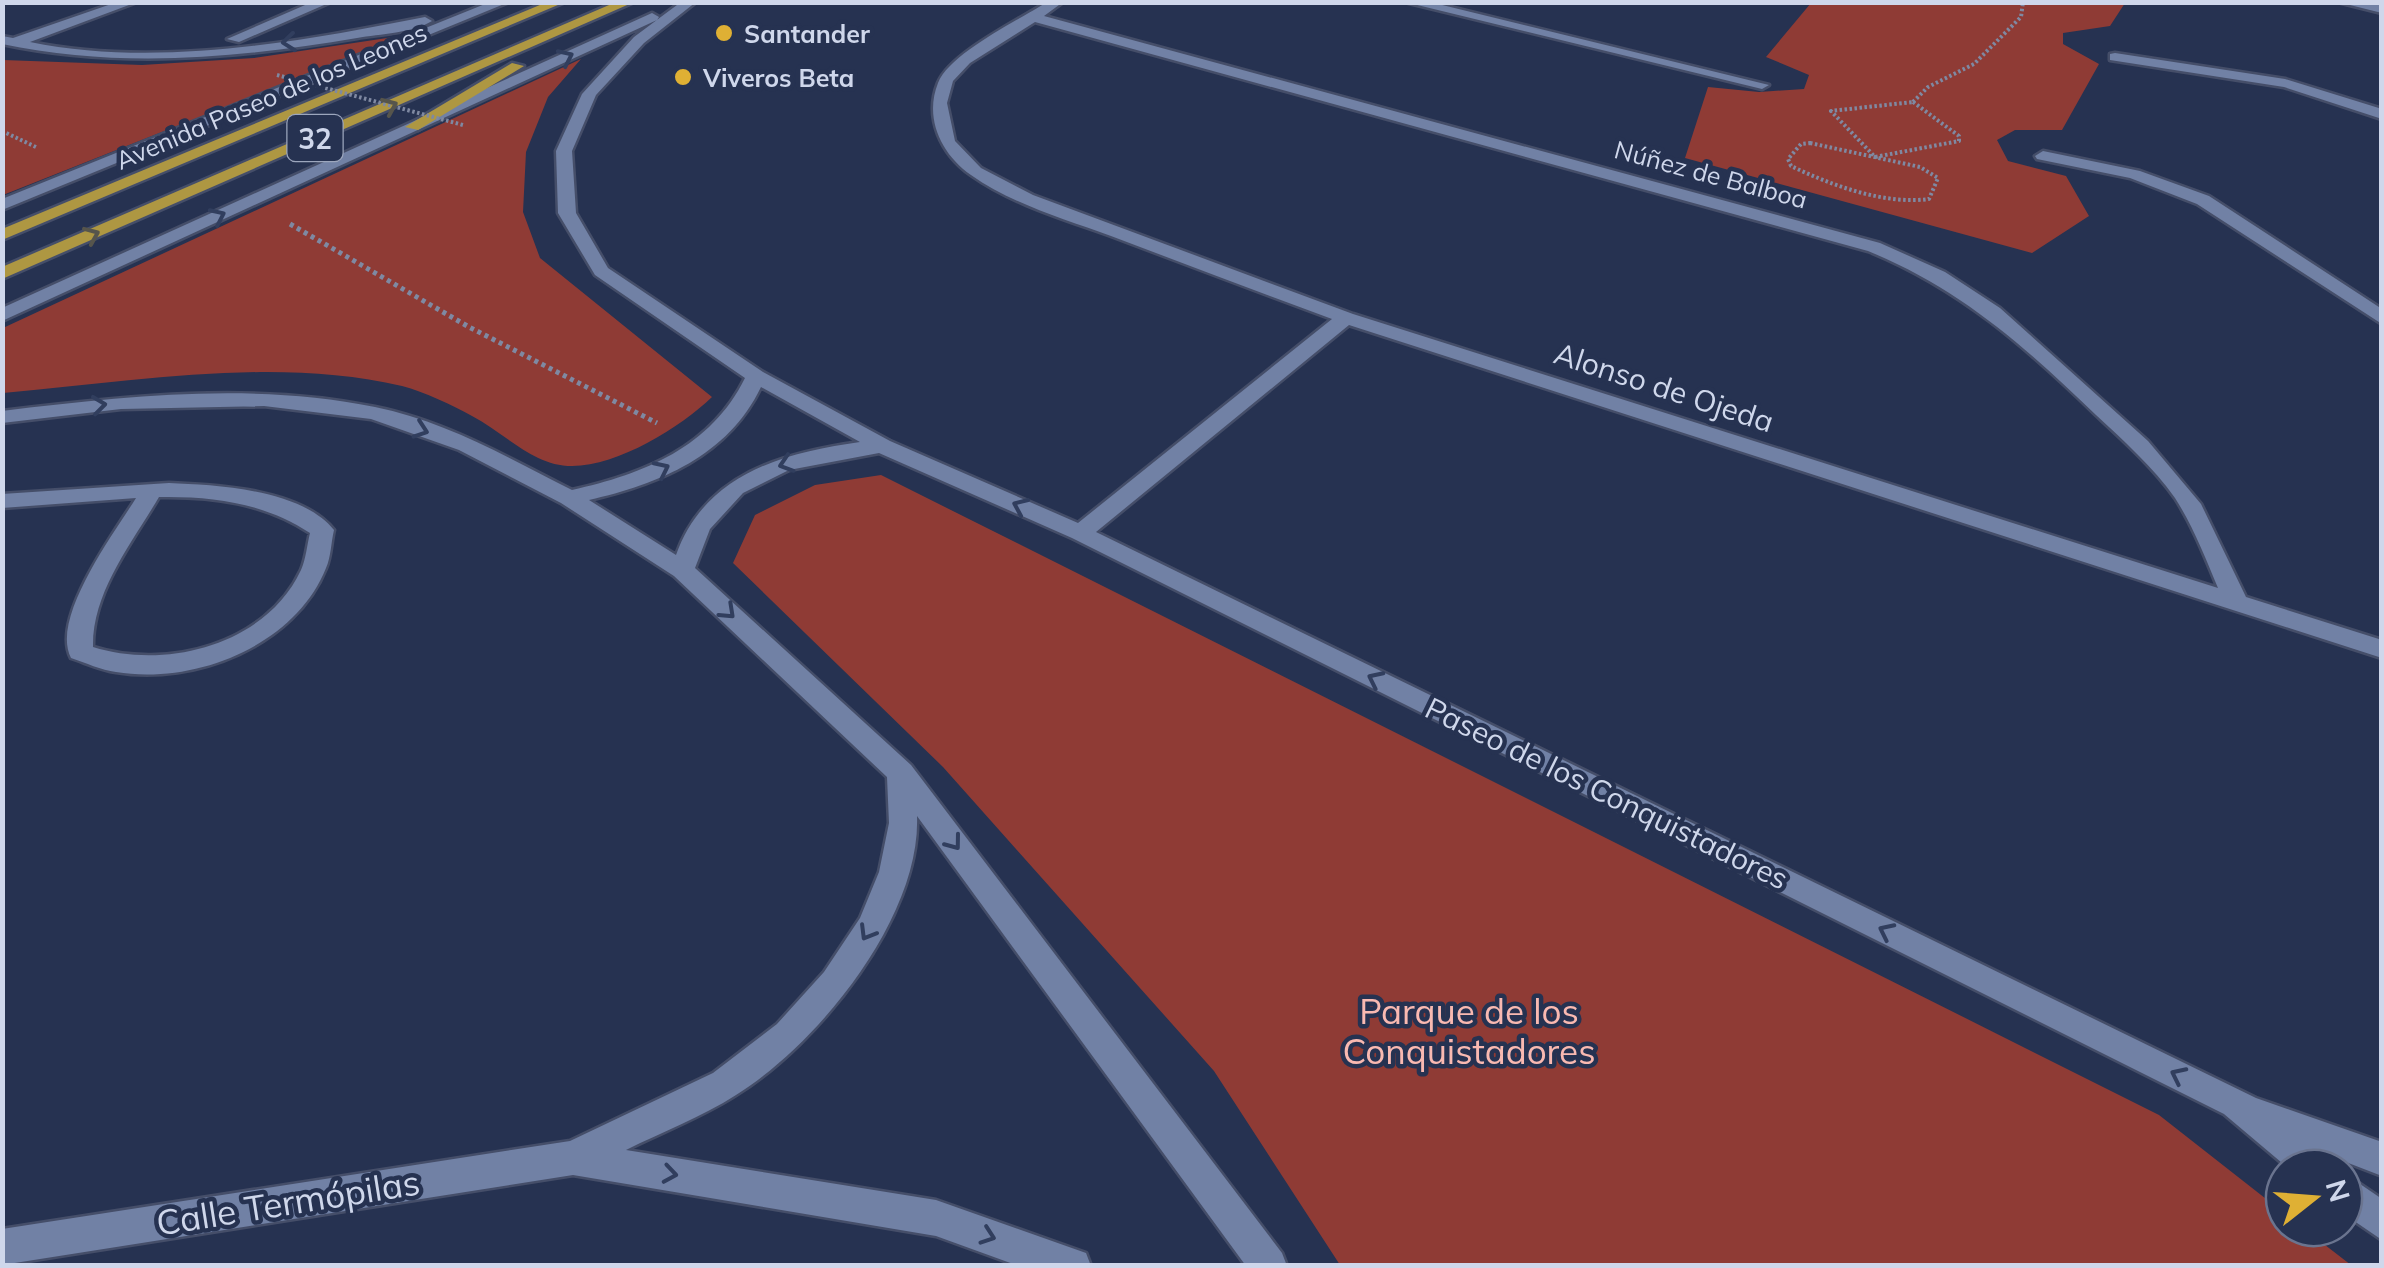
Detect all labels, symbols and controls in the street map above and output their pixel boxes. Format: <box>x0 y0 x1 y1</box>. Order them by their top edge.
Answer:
street label: Avenida Paseo de los Leones <box>111 16 431 176</box>
place label: Santander <box>744 18 870 49</box>
marker: Santander <box>713 22 735 44</box>
one-way arrow <box>281 31 297 52</box>
one-way arrow <box>556 49 574 69</box>
place label: Viveros Beta <box>702 62 854 93</box>
marker: Viveros Beta <box>672 66 694 88</box>
one-way arrow <box>380 98 398 118</box>
road number: 32 <box>288 115 342 161</box>
street label: Núñez de Balboa <box>1611 133 1811 215</box>
one-way arrow <box>208 208 226 228</box>
one-way arrow <box>82 227 100 247</box>
street label: Alonso de Ojeda <box>1549 334 1779 440</box>
one-way arrow <box>91 396 108 417</box>
one-way arrow <box>411 418 428 438</box>
one-way arrow <box>779 452 796 472</box>
one-way arrow <box>652 462 670 482</box>
one-way arrow <box>1012 498 1030 518</box>
one-way arrow <box>716 600 735 618</box>
one-way arrow <box>1367 671 1385 691</box>
street label: Paseo de los Conquistadores <box>1419 688 1795 898</box>
one-way arrow <box>942 832 961 851</box>
one-way arrow <box>860 922 879 940</box>
one-way arrow <box>1879 923 1897 943</box>
park label: Parque de los Conquistadores <box>1342 989 1596 1073</box>
one-way arrow <box>2170 1067 2188 1087</box>
north arrow <box>2264 1148 2364 1248</box>
street label: Calle Termópilas <box>153 1159 423 1245</box>
one-way arrow <box>661 1163 678 1184</box>
text: N <box>2319 1175 2358 1206</box>
one-way arrow <box>978 1224 996 1245</box>

